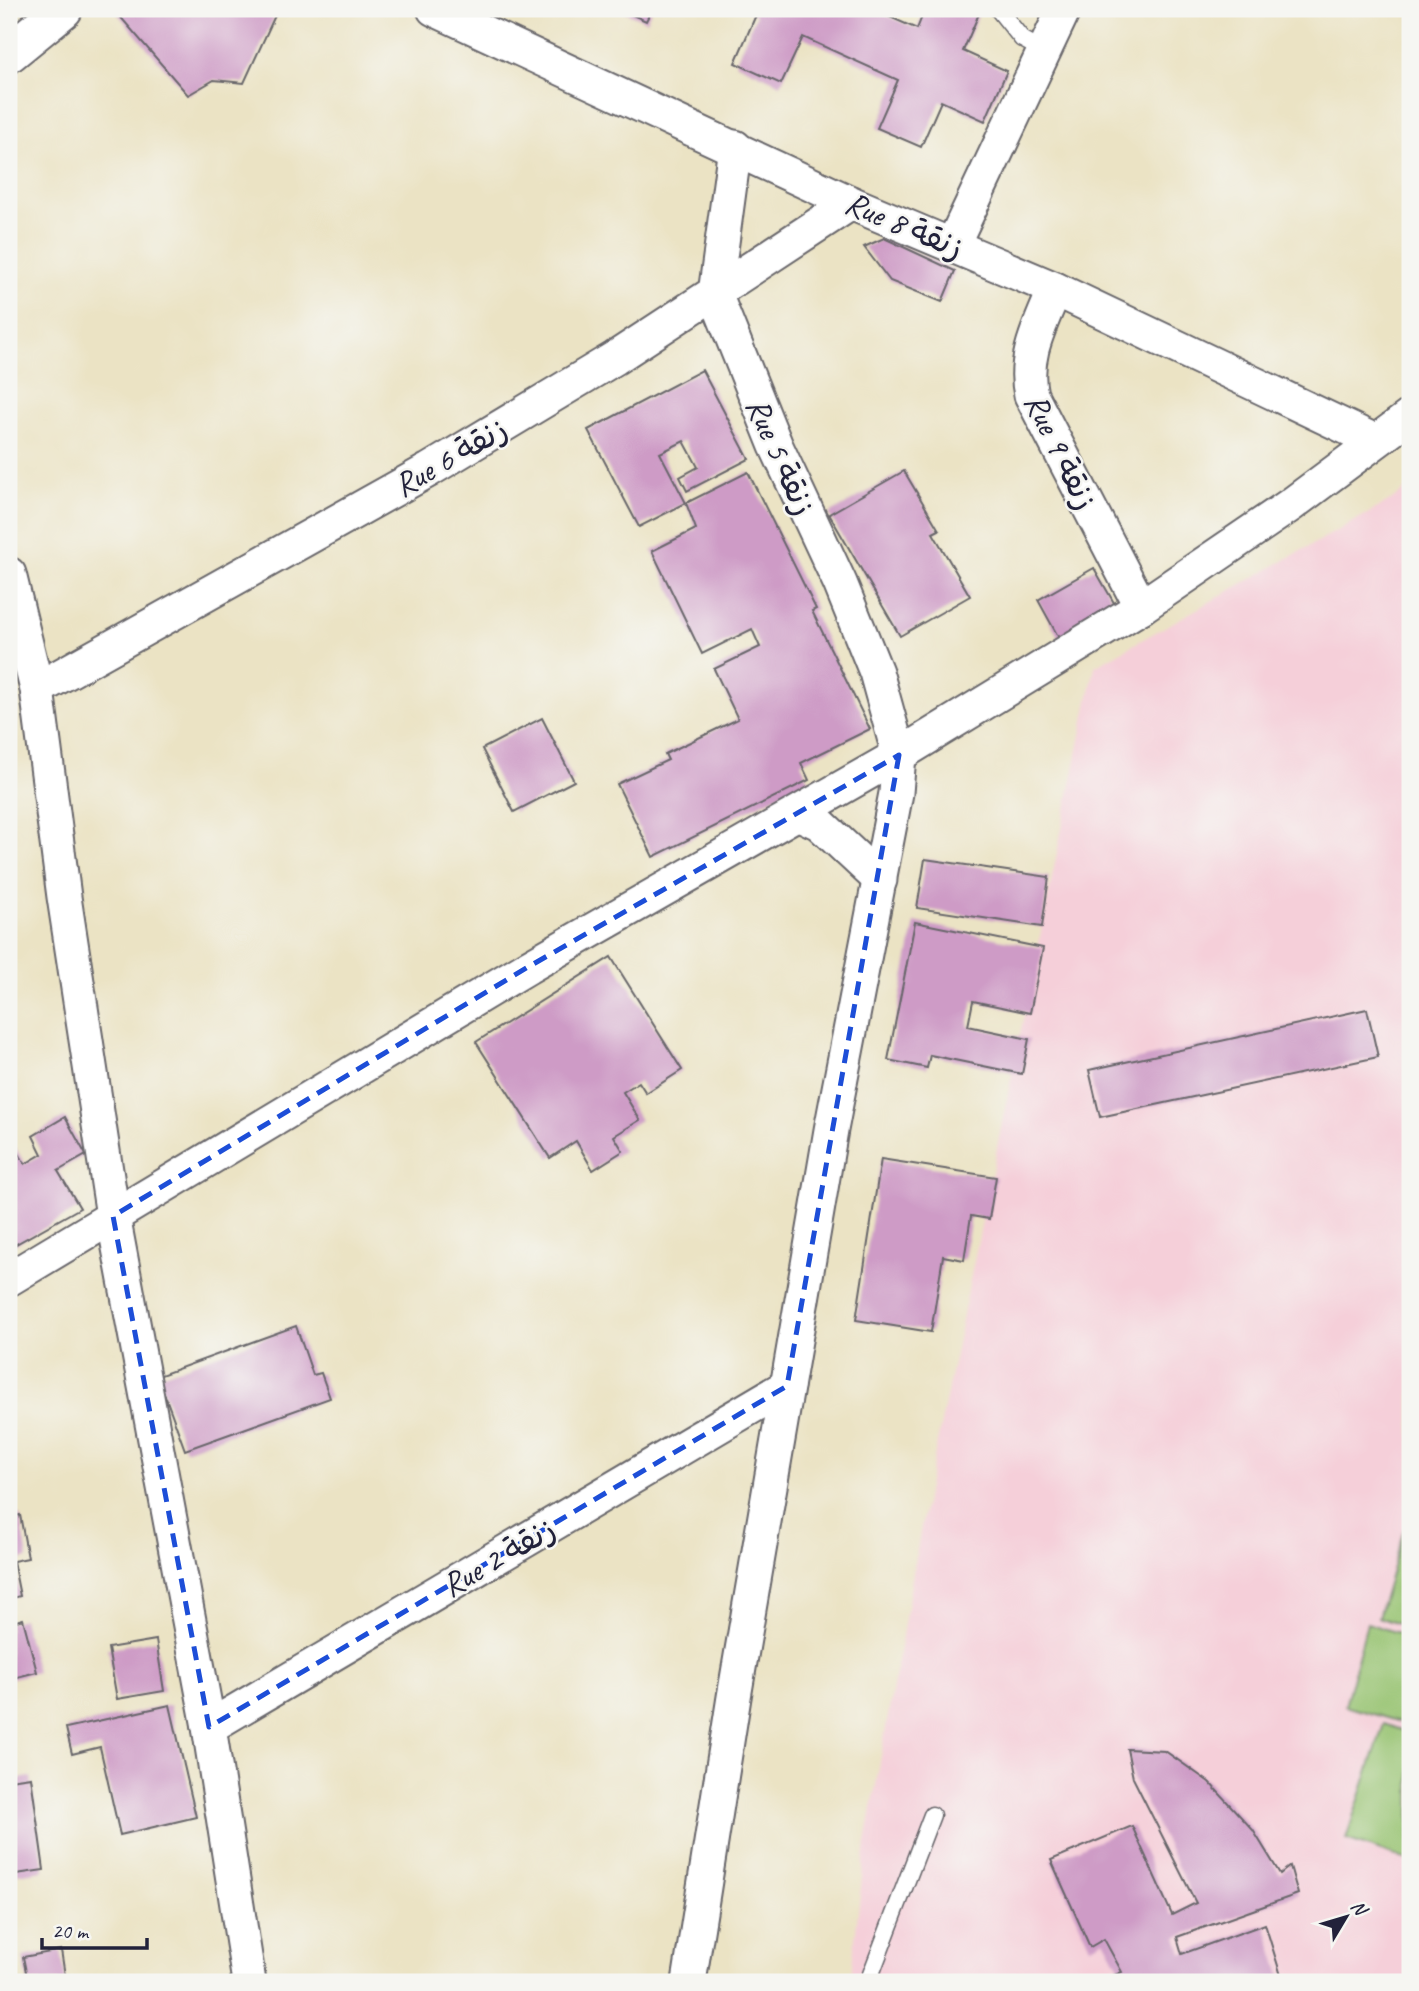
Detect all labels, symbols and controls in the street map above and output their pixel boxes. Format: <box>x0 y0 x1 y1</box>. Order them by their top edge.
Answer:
street label: Rue 8 زنقة <box>839 181 970 269</box>
street label: Rue 9 زنقة <box>1015 386 1107 517</box>
street label: Rue 5 زنقة <box>737 391 826 522</box>
street label: Rue 6 زنقة <box>386 408 515 506</box>
street label: Rue 2 زنقة <box>434 1508 563 1606</box>
north arrow <box>1310 1882 1380 1952</box>
text: N <box>1346 1895 1374 1922</box>
scale bar <box>42 1907 147 1951</box>
text: 20 m <box>52 1918 90 1944</box>

